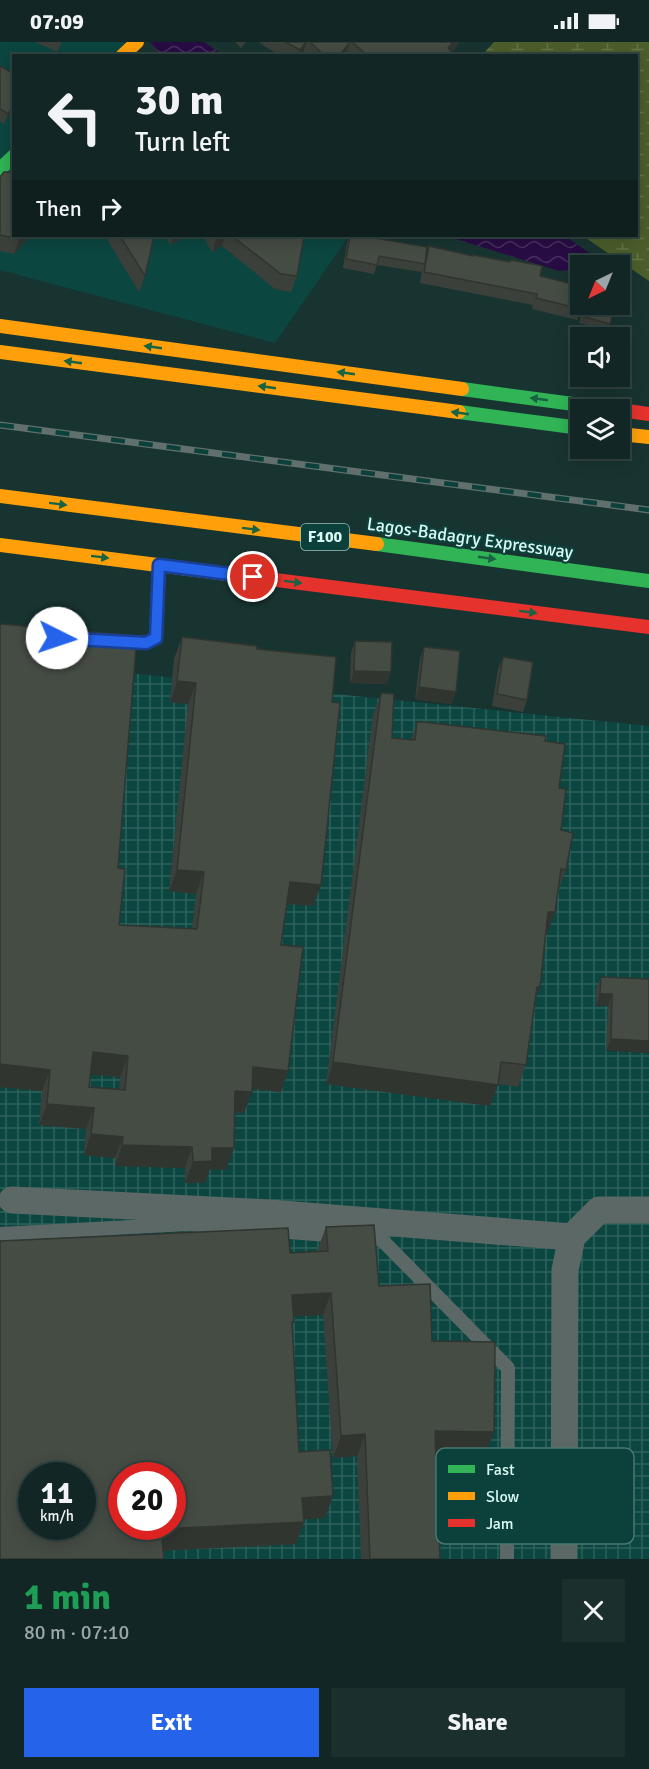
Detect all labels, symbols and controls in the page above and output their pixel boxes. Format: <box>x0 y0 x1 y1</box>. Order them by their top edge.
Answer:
text: 07:09 <box>30 8 84 35</box>
text: 30 m <box>135 75 224 126</box>
icon: left <box>36 78 114 156</box>
text: Turn left <box>135 126 230 159</box>
icon: right <box>94 192 127 225</box>
text: Then <box>36 195 82 222</box>
north arrow <box>570 255 630 315</box>
map controls <box>570 255 630 459</box>
button: sound <box>570 327 630 387</box>
one-way arrow <box>143 342 162 352</box>
one-way arrow <box>64 357 83 366</box>
one-way arrow <box>337 368 356 378</box>
one-way arrow <box>257 382 276 392</box>
one-way arrow <box>530 394 549 404</box>
button: layers <box>570 399 630 459</box>
one-way arrow <box>450 408 469 417</box>
one-way arrow <box>49 499 68 508</box>
street label: Lagos-Badagry Expressway <box>365 513 575 563</box>
one-way arrow <box>242 524 261 533</box>
road number: F100 <box>301 524 349 550</box>
pin <box>227 551 278 602</box>
one-way arrow <box>90 553 109 562</box>
one-way arrow <box>477 553 496 562</box>
icon: arrive <box>236 560 269 593</box>
one-way arrow <box>284 577 303 586</box>
position arrow <box>25 606 89 670</box>
one-way arrow <box>519 607 538 616</box>
legend <box>436 1448 634 1544</box>
text: Fast <box>486 1460 515 1480</box>
speed limit sign: 20 <box>108 1462 186 1540</box>
text: 11 <box>41 1475 73 1512</box>
text: Slow <box>486 1487 520 1507</box>
text: km/h <box>40 1507 74 1525</box>
text: Jam <box>486 1514 514 1534</box>
text: 1 min <box>24 1575 111 1620</box>
button: close <box>562 1579 625 1642</box>
text: 80 m · 07:10 <box>24 1620 129 1645</box>
button: Exit <box>24 1688 319 1757</box>
button: Share <box>331 1688 625 1757</box>

